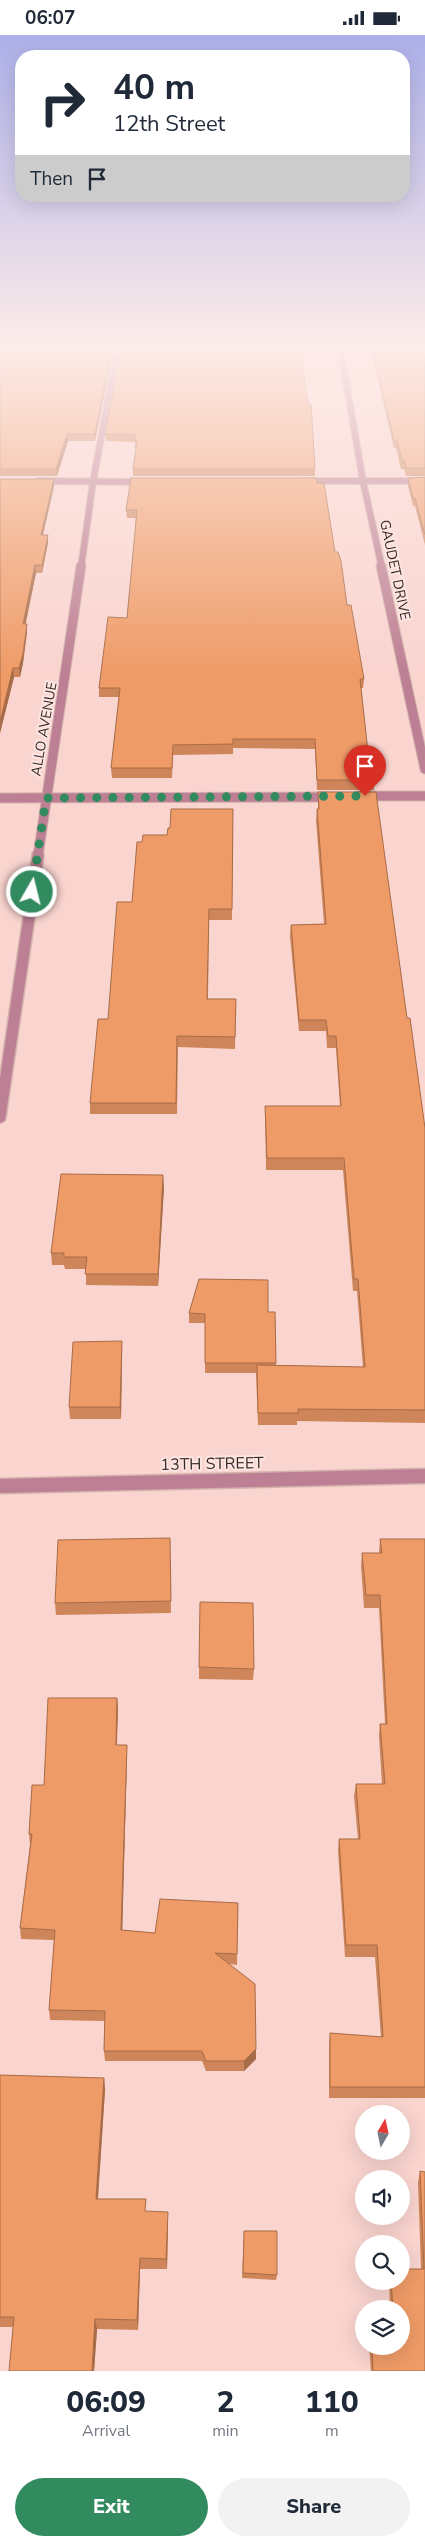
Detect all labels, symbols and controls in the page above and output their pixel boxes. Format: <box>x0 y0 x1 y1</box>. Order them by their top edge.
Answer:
text: 06:07 <box>25 5 75 31</box>
text: 40 m <box>113 64 195 111</box>
icon: right <box>30 70 95 135</box>
text: 12th Street <box>113 109 225 139</box>
icon: arrive <box>83 165 111 193</box>
text: Then <box>30 166 73 192</box>
street label: GAUDET DRIVE <box>375 518 415 622</box>
street label: ALLO AVENUE <box>26 680 62 778</box>
pin <box>344 745 386 796</box>
icon: arrive <box>351 752 379 780</box>
position arrow <box>5 865 57 917</box>
street label: 13TH STREET <box>160 1452 264 1476</box>
north arrow <box>355 2105 410 2160</box>
map controls <box>355 2105 410 2355</box>
button: sound <box>355 2170 410 2225</box>
button: search <box>355 2235 410 2290</box>
button: layers <box>355 2300 410 2355</box>
text: 06:09 <box>66 2382 146 2423</box>
text: 2 <box>216 2382 234 2423</box>
text: 110 <box>305 2382 359 2423</box>
text: Arrival <box>82 2420 130 2442</box>
text: min <box>212 2420 239 2442</box>
text: m <box>325 2420 339 2442</box>
button: Exit <box>15 2478 208 2536</box>
button: Share <box>218 2478 410 2536</box>

